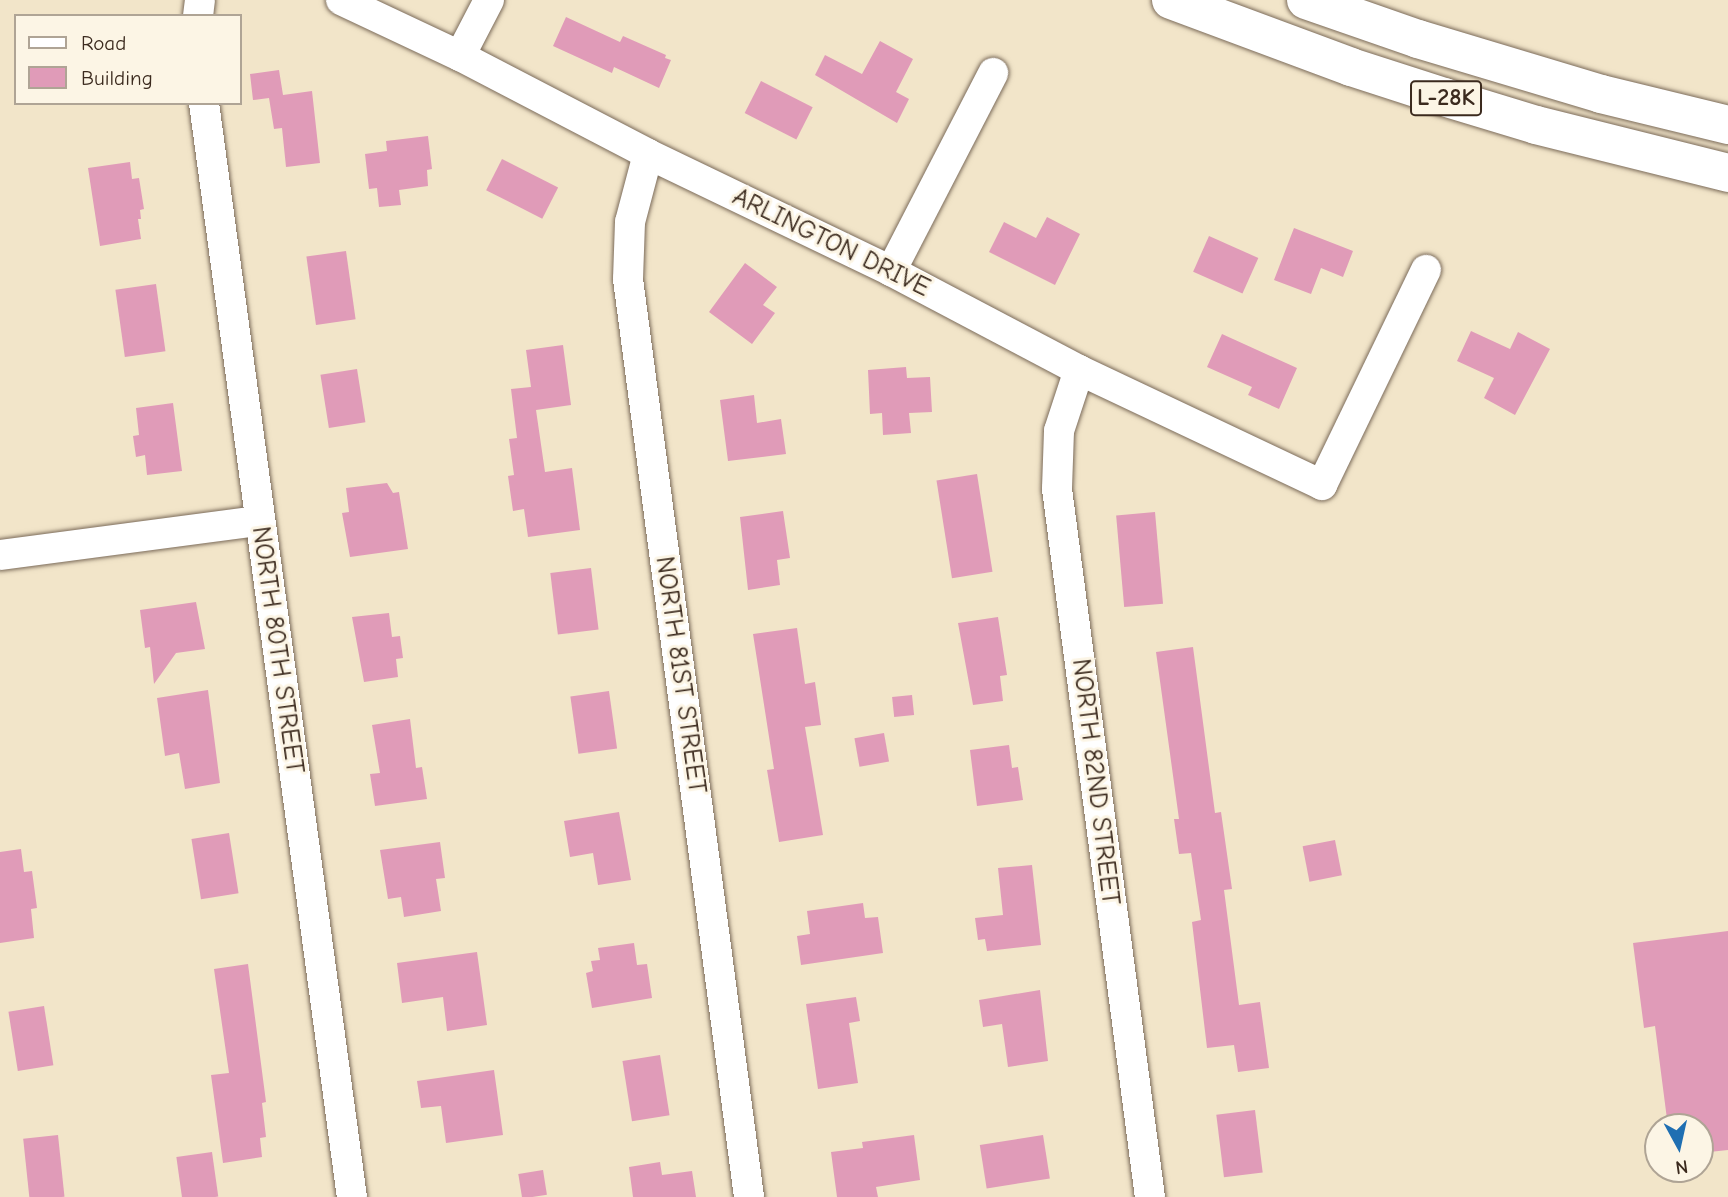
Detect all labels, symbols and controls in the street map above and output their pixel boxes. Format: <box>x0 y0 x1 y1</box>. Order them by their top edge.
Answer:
legend <box>14 14 242 105</box>
text: Road <box>81 31 126 55</box>
text: Building <box>81 66 153 90</box>
road number: L-28K <box>1409 78 1483 118</box>
street label: ARLINGTON DRIVE <box>727 182 935 304</box>
street label: NORTH 80TH STREET <box>244 525 310 775</box>
street label: NORTH 81ST STREET <box>648 554 712 796</box>
street label: NORTH 82ND STREET <box>1064 657 1126 907</box>
north arrow <box>1644 1113 1714 1183</box>
text: N <box>1674 1155 1689 1179</box>

